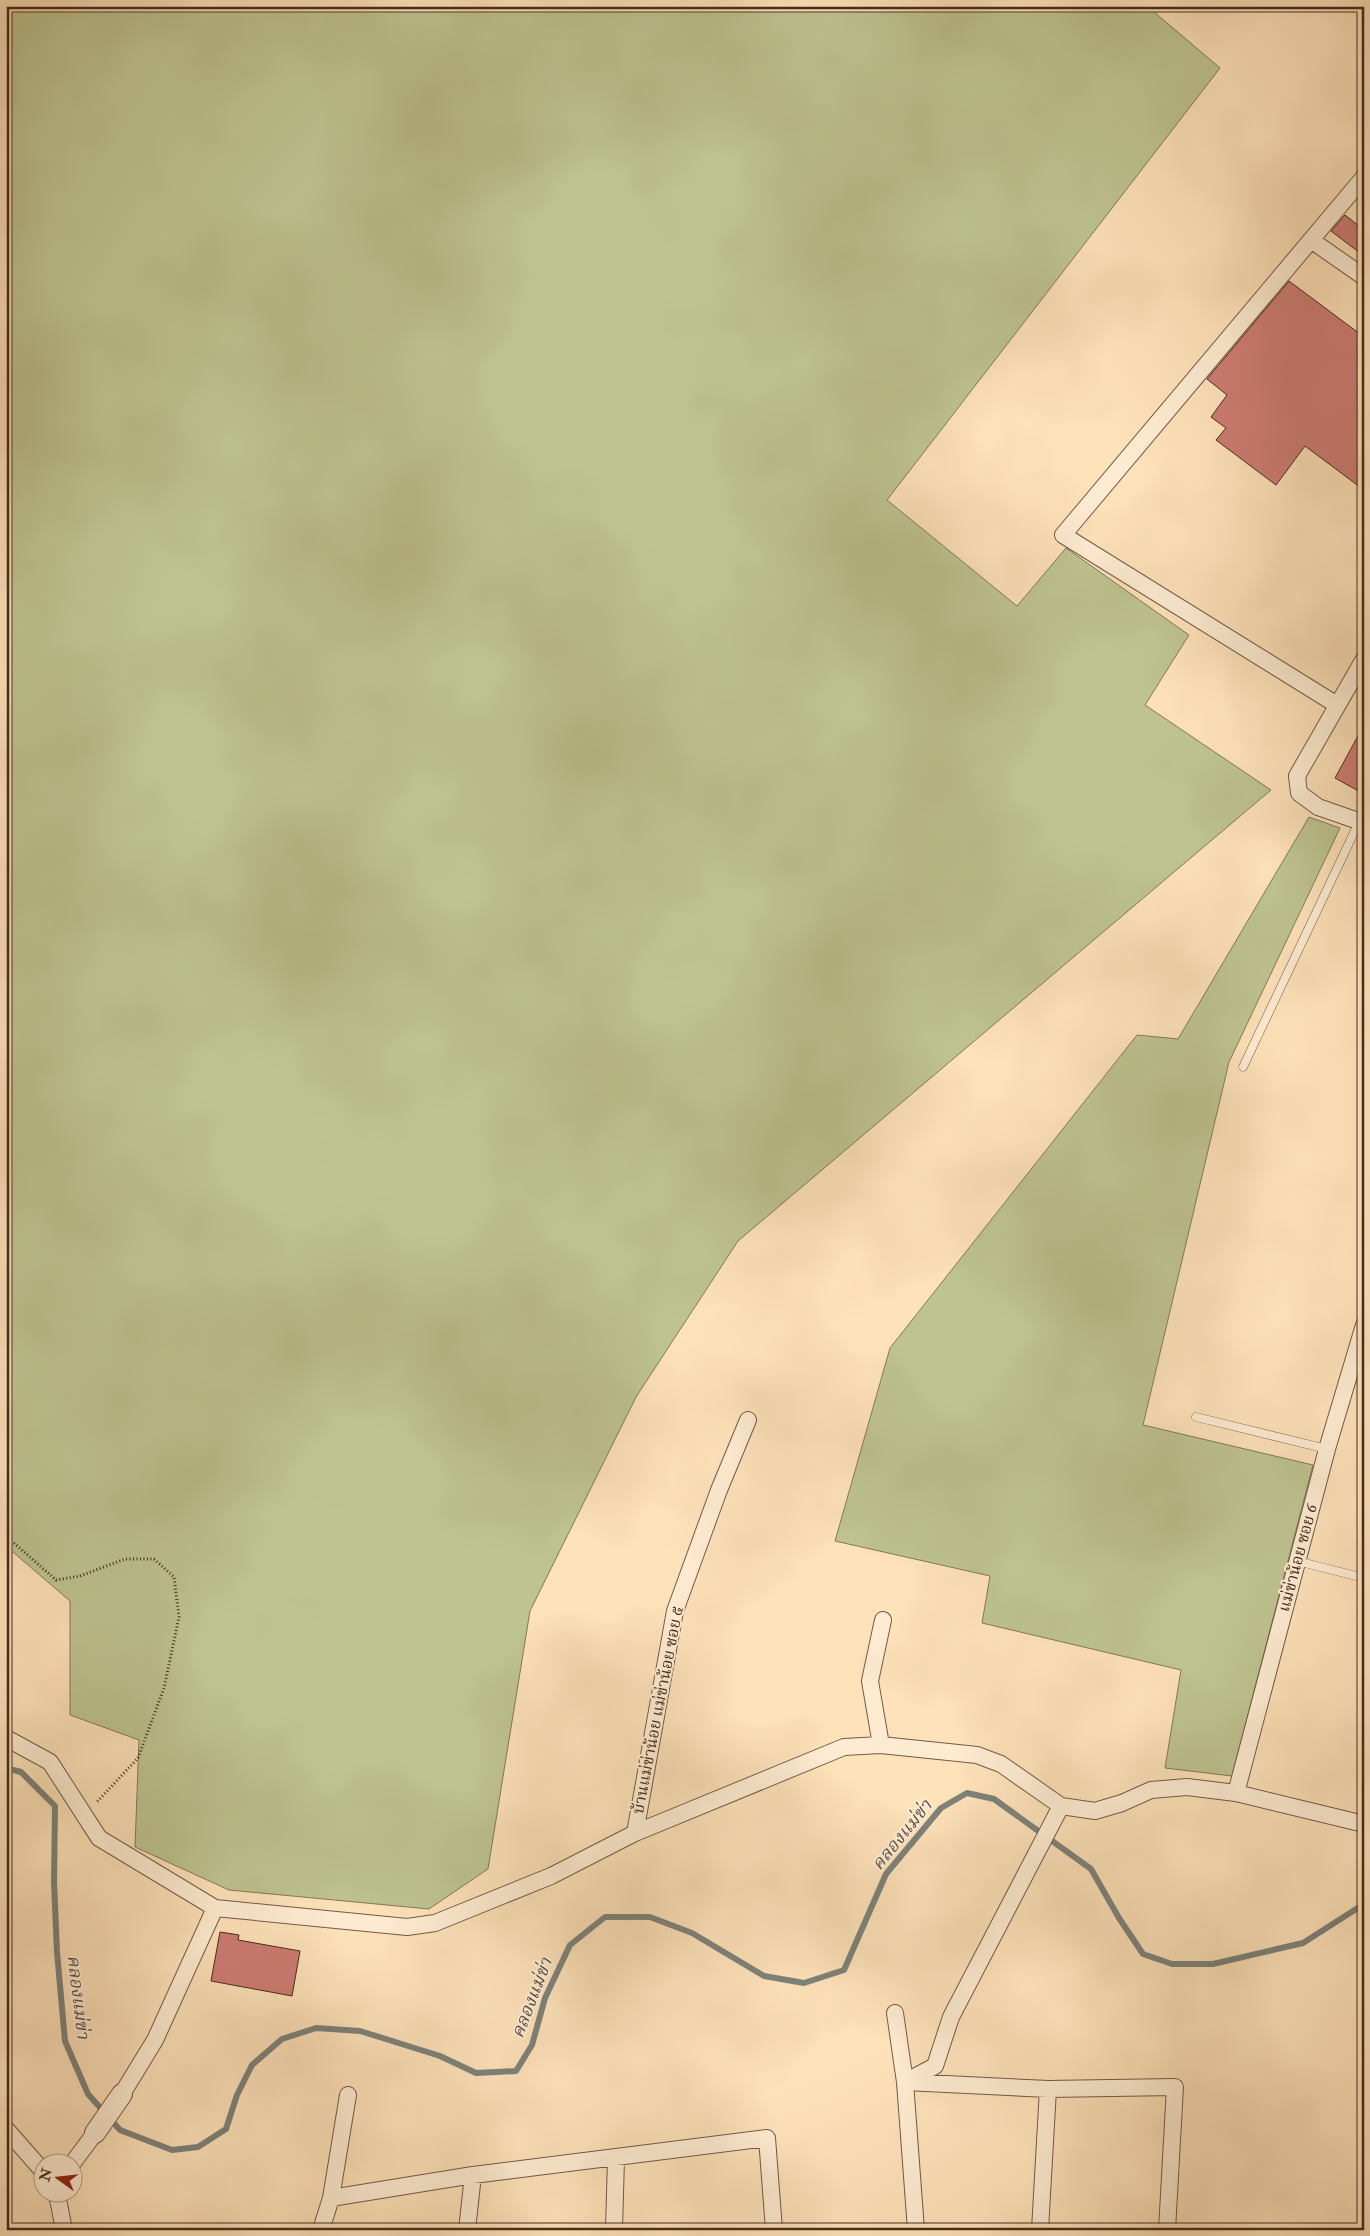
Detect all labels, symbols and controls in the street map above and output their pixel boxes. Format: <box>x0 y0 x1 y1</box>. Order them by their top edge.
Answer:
street label: แม่ข่าน้อย ซอย 6 <box>1274 1501 1322 1614</box>
street label: บ้านแม่ข่าน้อย แม่ข่าน้อย ซอย ๕ <box>628 1605 688 1815</box>
water label: คลองแม่ข่า <box>867 1794 938 1875</box>
water label: คลองแม่ข่า <box>61 1954 95 2041</box>
water label: คลองแม่ข่า <box>506 1954 558 2041</box>
north arrow <box>32 2154 82 2204</box>
text: N <box>36 2166 56 2184</box>

